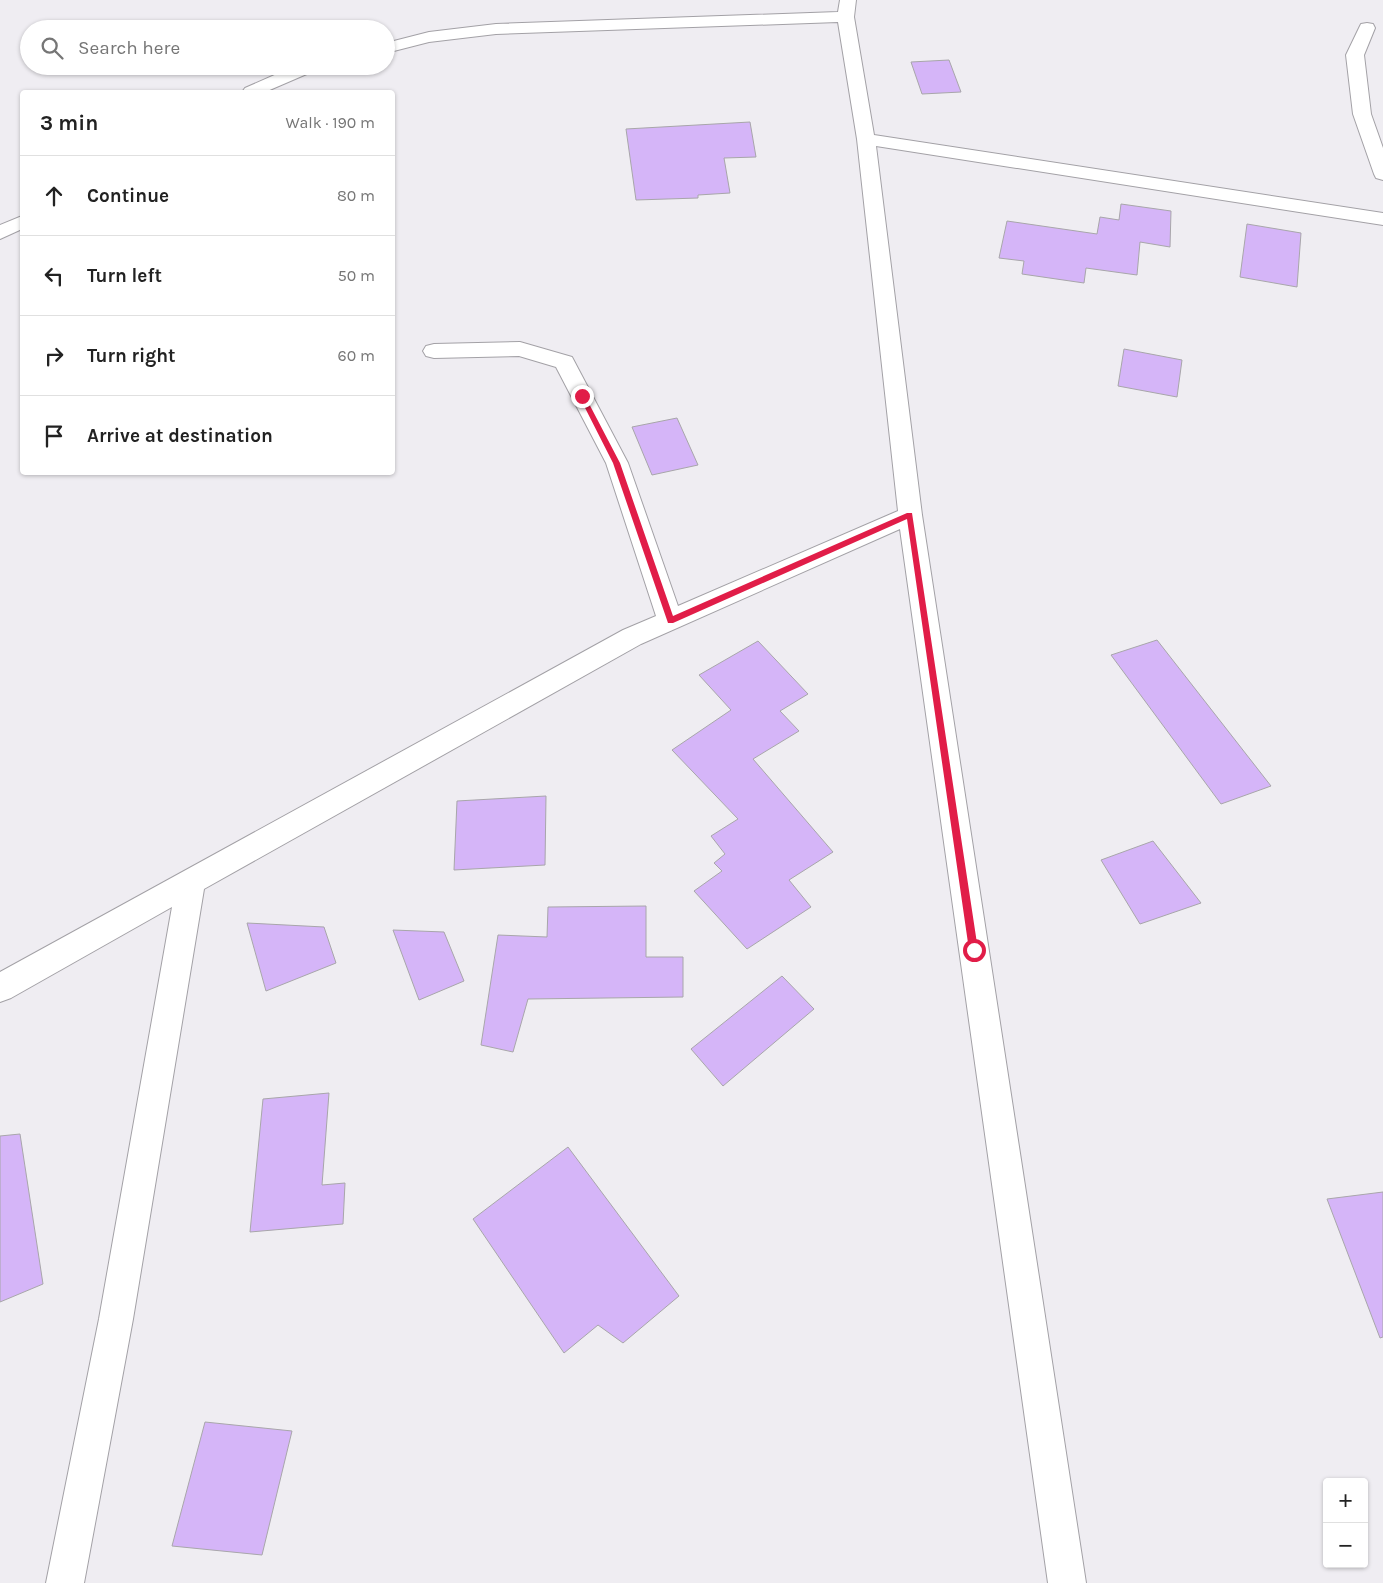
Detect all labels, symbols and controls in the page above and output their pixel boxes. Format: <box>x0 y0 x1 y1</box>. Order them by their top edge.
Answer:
search box <box>20 20 395 75</box>
icon: search <box>38 34 66 62</box>
text: Search here <box>78 37 180 59</box>
text: 3 min <box>40 111 98 135</box>
text: Walk · 190 m <box>286 113 375 132</box>
icon: ahead <box>40 182 68 210</box>
text: Continue <box>87 185 169 207</box>
text: 80 m <box>337 186 375 205</box>
icon: left <box>40 262 68 290</box>
text: Turn left <box>87 265 162 287</box>
text: 50 m <box>338 266 375 285</box>
icon: right <box>40 342 68 370</box>
text: Turn right <box>87 345 176 367</box>
text: 60 m <box>338 346 375 365</box>
route end <box>571 385 594 408</box>
icon: arrive <box>40 422 68 450</box>
text: Arrive at destination <box>87 425 273 447</box>
route start <box>963 939 986 962</box>
map controls <box>1323 1478 1368 1568</box>
button: + <box>1323 1478 1368 1523</box>
button: − <box>1323 1523 1368 1568</box>

